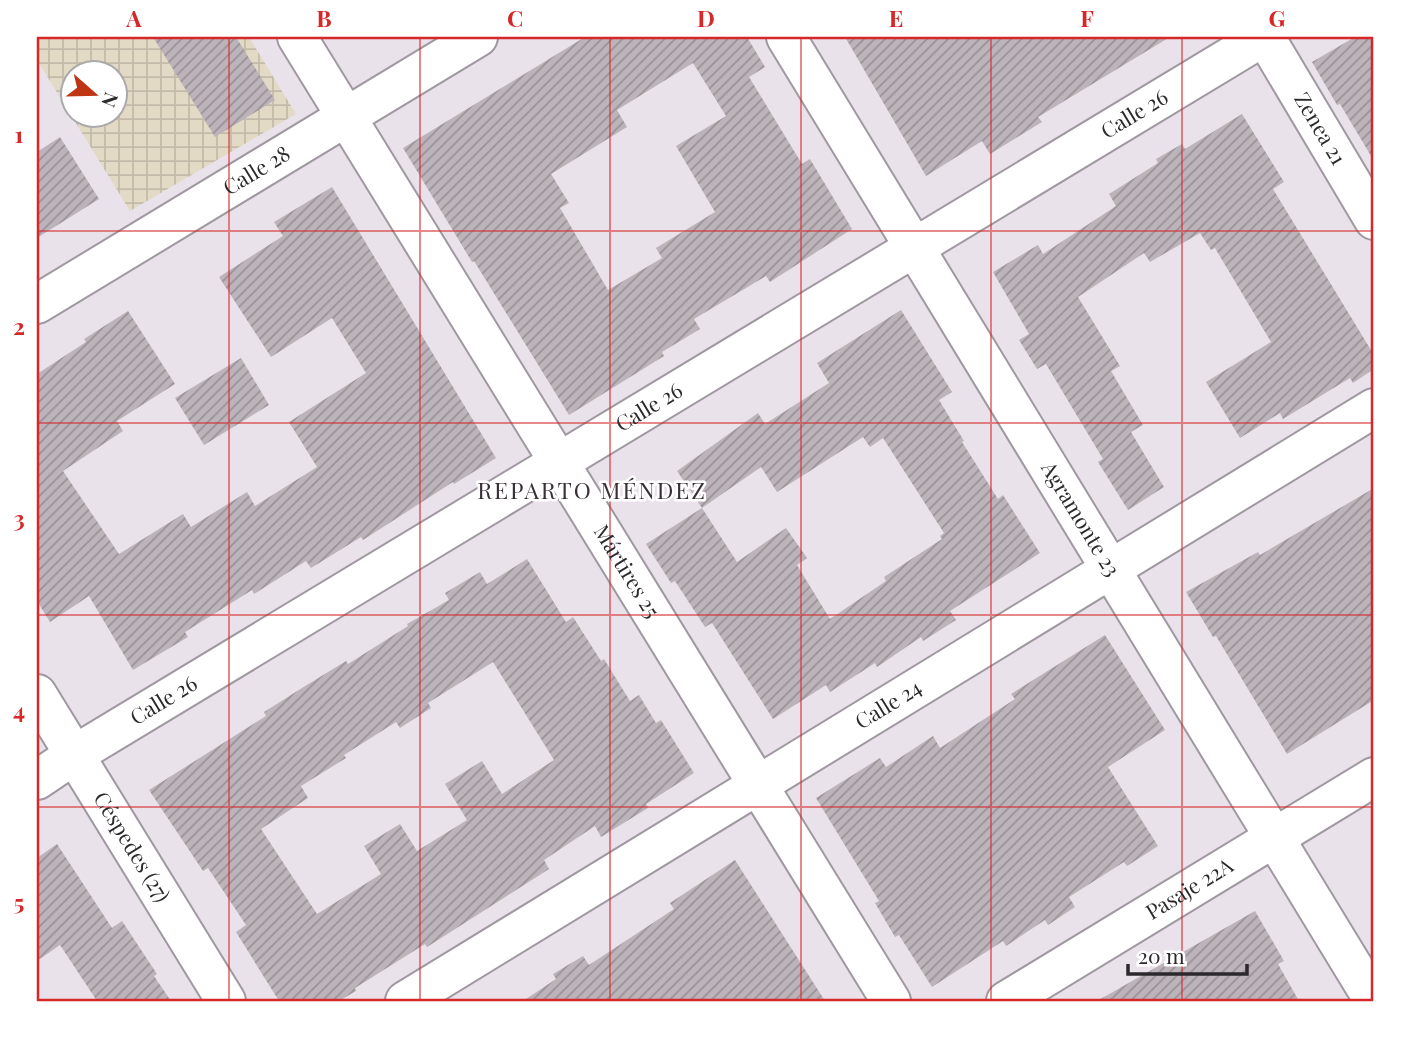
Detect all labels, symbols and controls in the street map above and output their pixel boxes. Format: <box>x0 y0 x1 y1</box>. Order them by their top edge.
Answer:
text: A <box>125 2 142 33</box>
text: B <box>316 2 332 33</box>
text: C <box>507 2 523 33</box>
text: D <box>697 2 715 33</box>
text: E <box>889 2 903 33</box>
text: F <box>1080 2 1094 33</box>
text: G <box>1269 2 1286 33</box>
north arrow <box>60 60 130 130</box>
street label: Calle 26 <box>1095 82 1172 144</box>
street label: Zenea 21 <box>1289 87 1354 169</box>
text: N <box>96 89 125 111</box>
text: 1 <box>15 118 24 149</box>
street label: Calle 28 <box>217 138 295 200</box>
text: 2 <box>13 310 25 341</box>
street label: Calle 26 <box>610 375 687 437</box>
street label: Agramonte 23 <box>1036 455 1128 581</box>
district label: REPARTO MÉNDEZ <box>477 474 707 505</box>
text: 3 <box>13 502 25 533</box>
street label: Mártires 25 <box>589 519 667 622</box>
street label: Calle 26 <box>124 668 202 730</box>
street label: Calle 24 <box>849 672 926 734</box>
text: 4 <box>13 694 25 725</box>
street label: Céspedes (27) <box>88 786 178 907</box>
street label: Pasaje 22A <box>1140 850 1238 925</box>
text: 5 <box>14 886 24 917</box>
scale bar <box>1128 933 1246 977</box>
text: 20 m <box>1138 941 1185 969</box>

